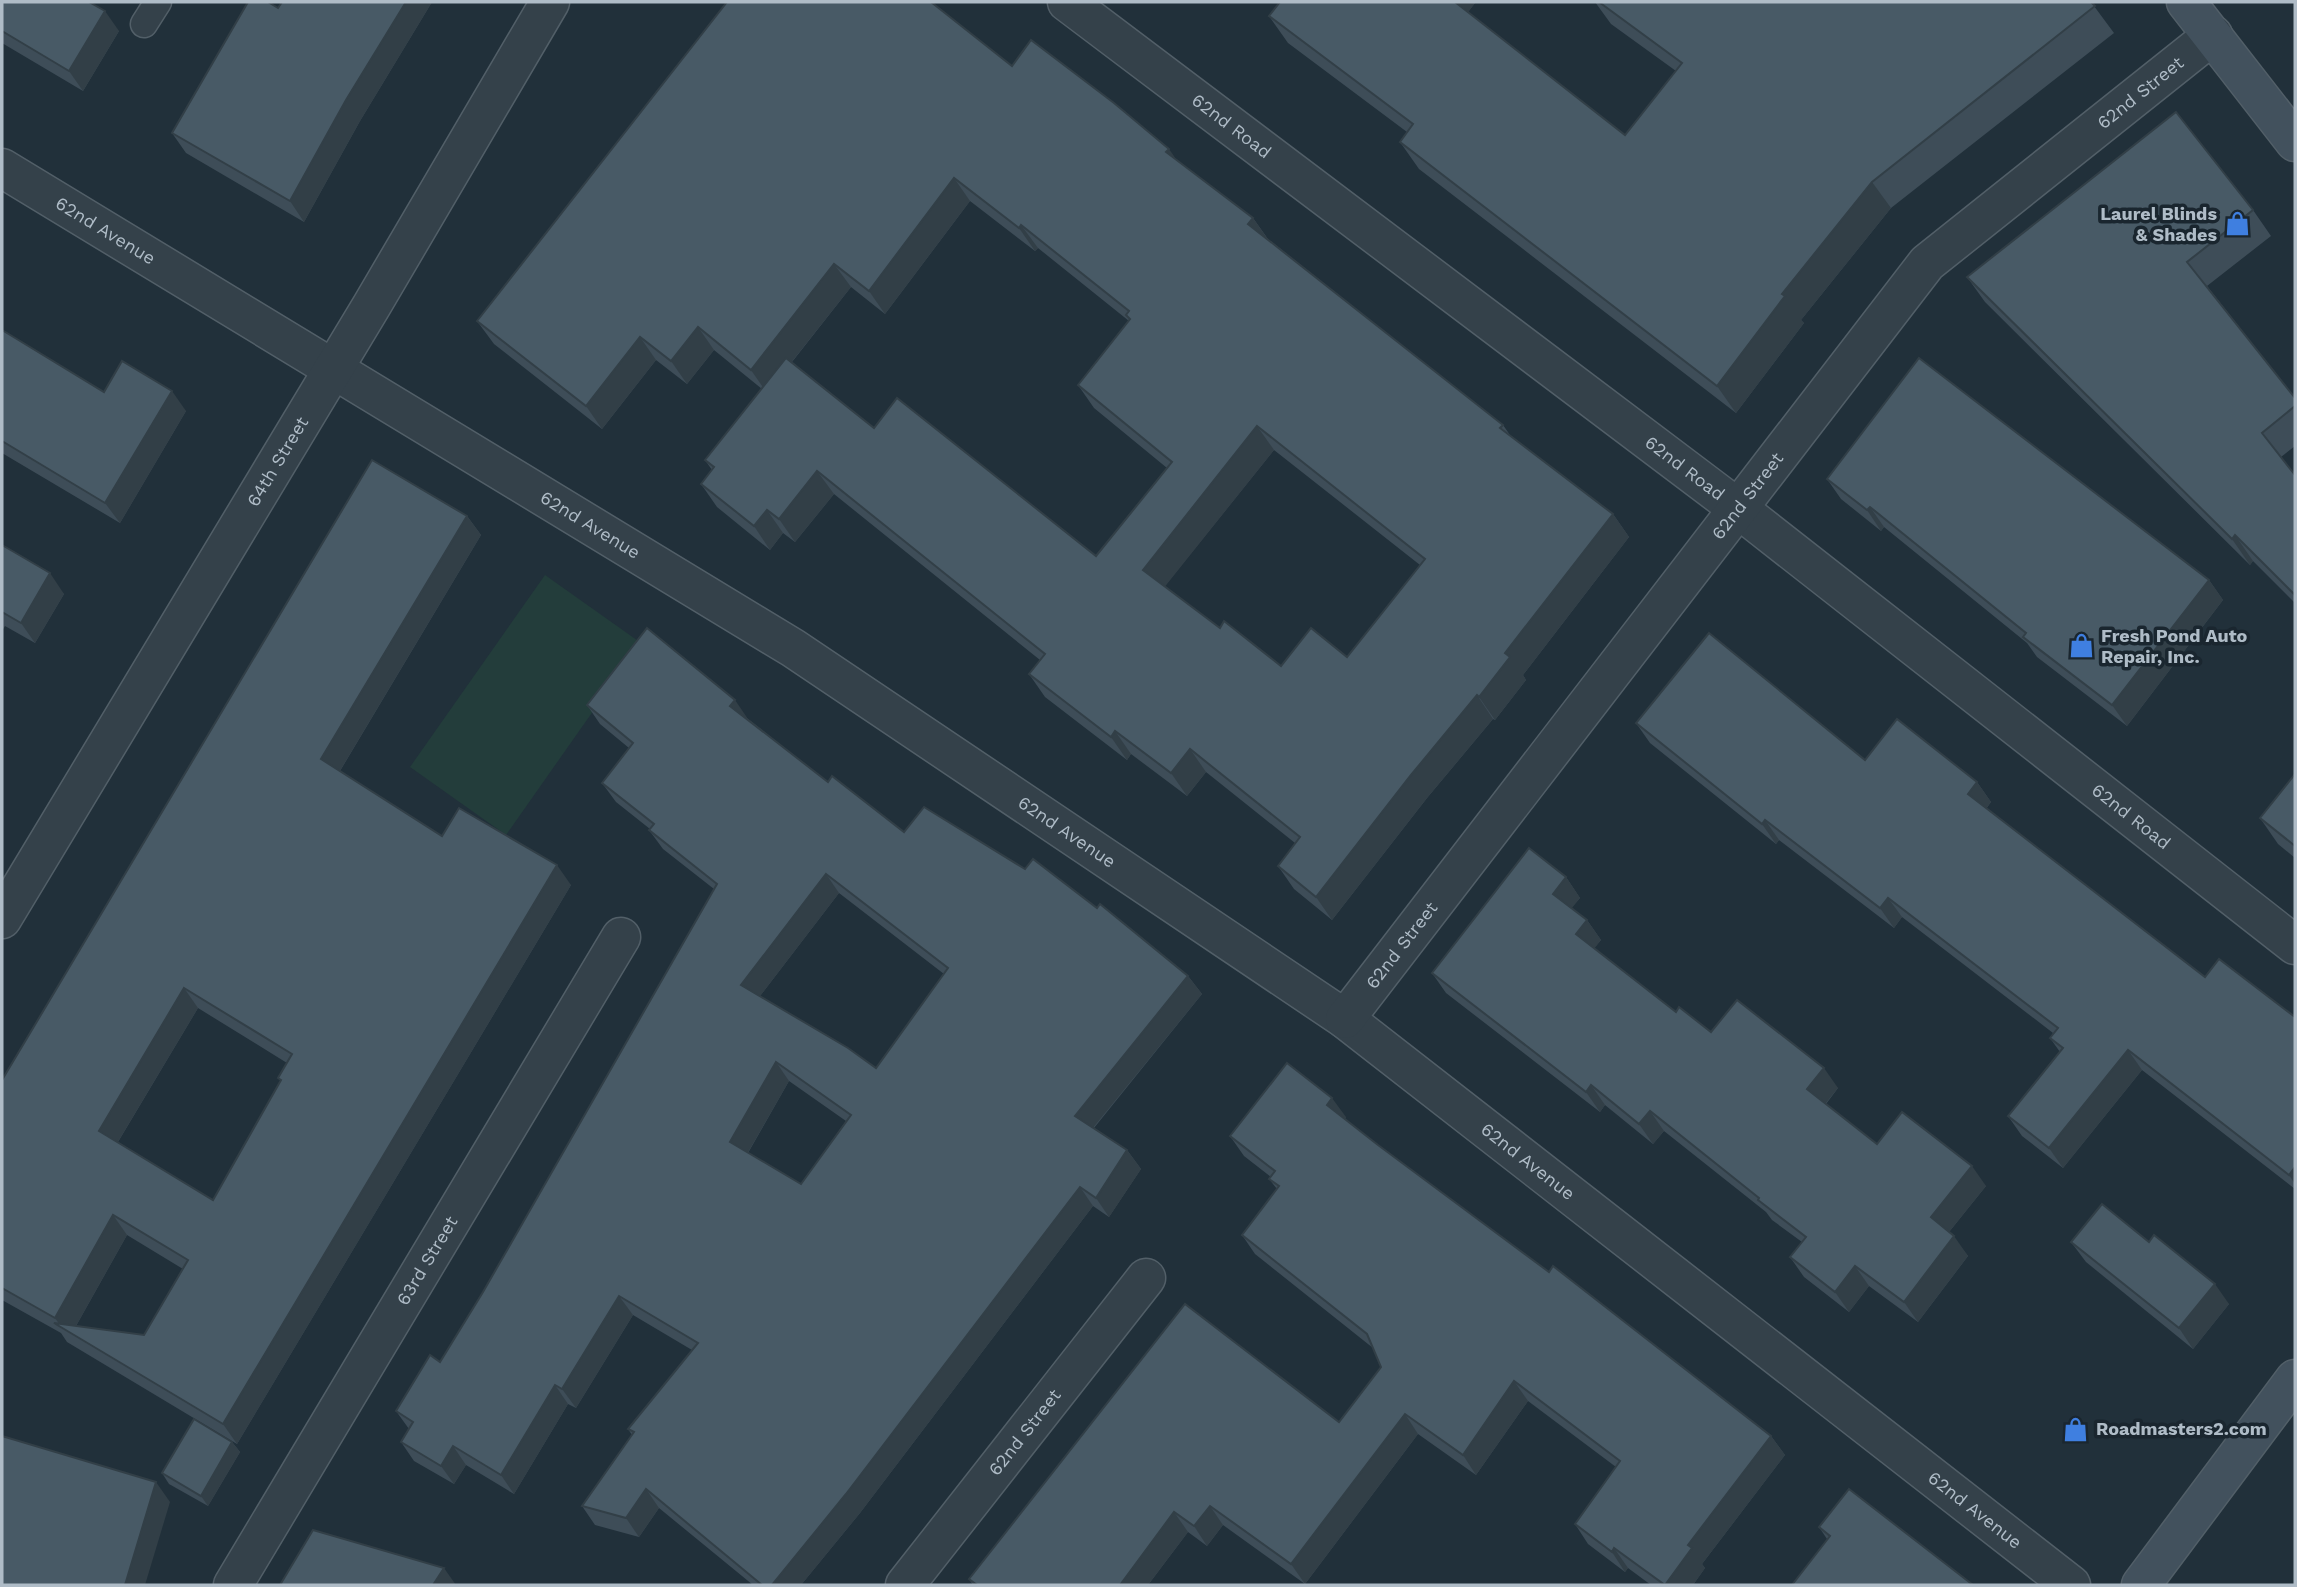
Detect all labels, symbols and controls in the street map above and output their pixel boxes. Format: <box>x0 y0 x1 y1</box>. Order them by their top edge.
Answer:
street label: 62nd Street <box>2093 51 2188 133</box>
street label: 62nd Road <box>1188 89 1276 162</box>
street label: 62nd Avenue <box>52 192 159 269</box>
place label: Laurel Blinds & Shades <box>2100 203 2217 245</box>
shop icon: Laurel Blinds & Shades <box>2223 210 2251 238</box>
street label: 64th Street <box>242 412 312 510</box>
street label: 62nd Road <box>1641 431 1729 505</box>
street label: 62nd Street <box>1707 448 1788 543</box>
street label: 62nd Avenue <box>537 486 644 563</box>
place label: Fresh Pond Auto Repair, Inc. <box>2101 625 2248 667</box>
shop icon: Fresh Pond Auto Repair, Inc. <box>2067 632 2095 660</box>
street label: 62nd Road <box>2088 779 2175 853</box>
street label: 62nd Avenue <box>1014 791 1120 872</box>
street label: 62nd Street <box>1361 897 1442 993</box>
street label: 62nd Avenue <box>1477 1118 1579 1204</box>
street label: 63rd Street <box>392 1212 462 1309</box>
street label: 62nd Street <box>984 1384 1065 1480</box>
shop icon: Roadmasters2.com <box>2062 1415 2090 1443</box>
place label: Roadmasters2.com <box>2096 1418 2267 1439</box>
street label: 62nd Avenue <box>1924 1467 2026 1553</box>

